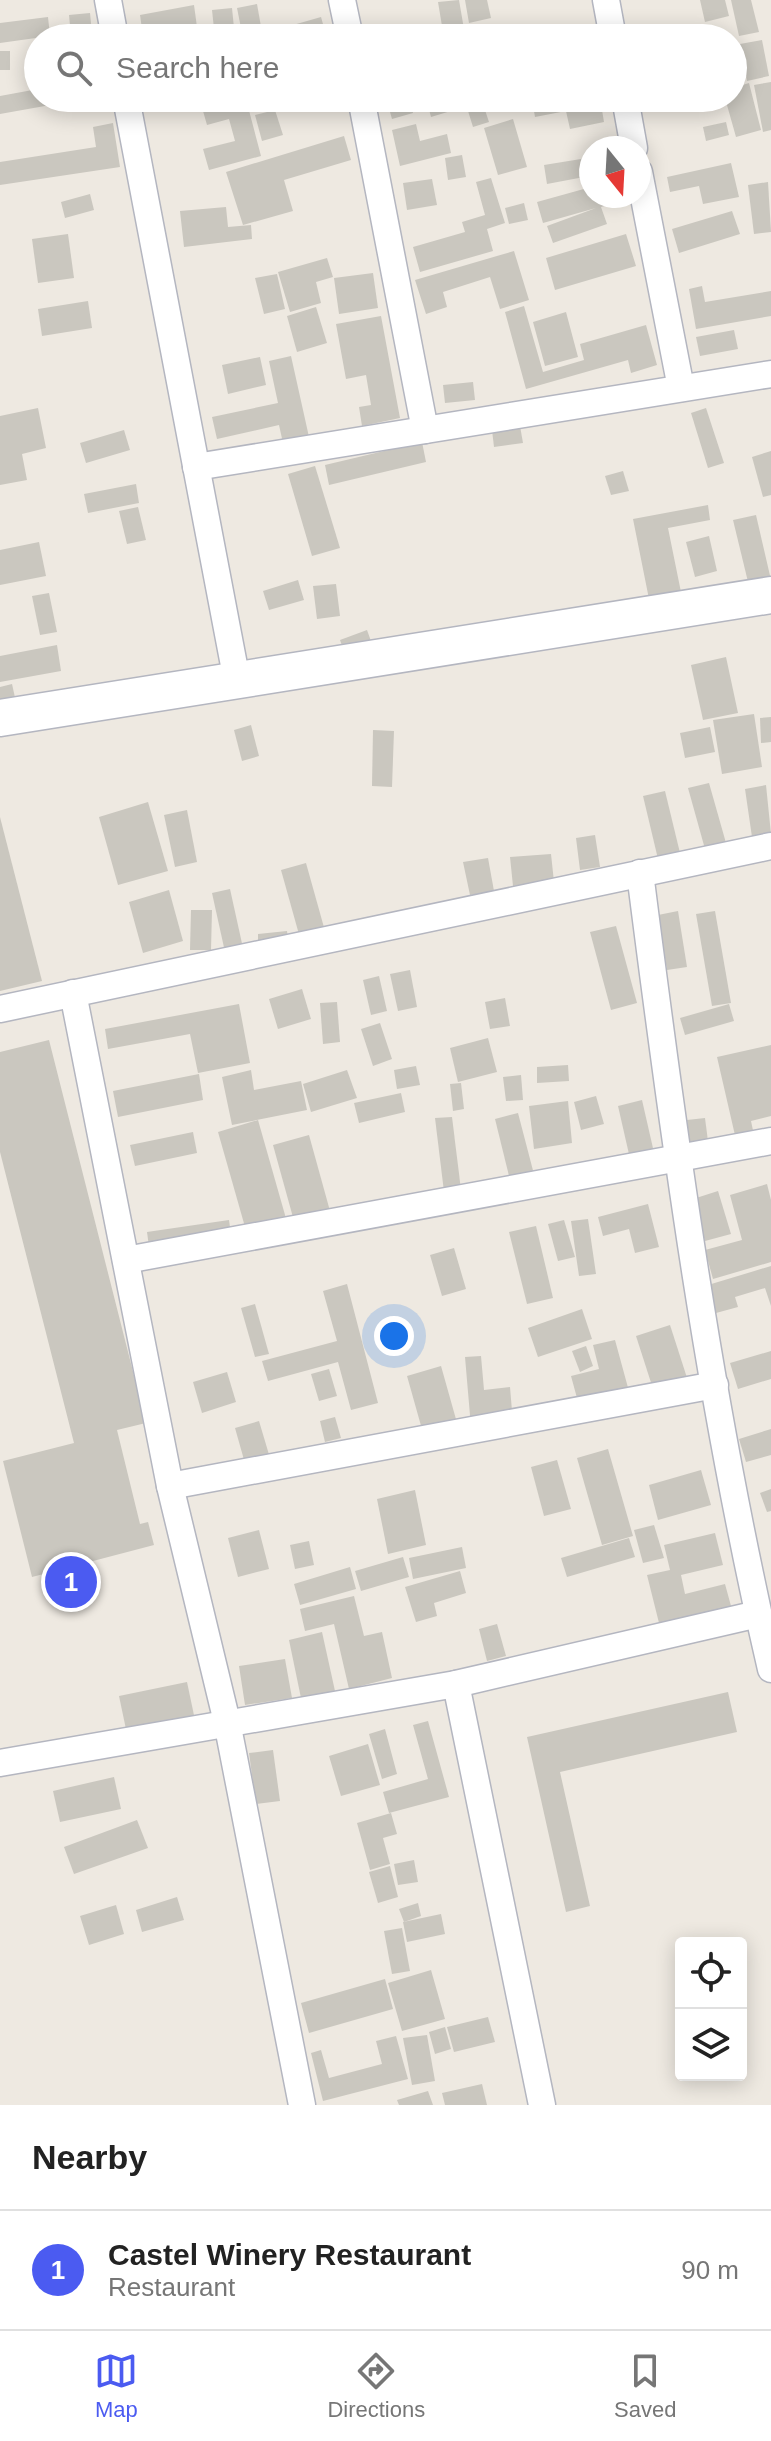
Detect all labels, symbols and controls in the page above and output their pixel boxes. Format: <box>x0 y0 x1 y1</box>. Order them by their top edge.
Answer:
search box <box>24 24 747 112</box>
icon: search <box>52 46 96 90</box>
text: Search here <box>116 51 279 84</box>
north arrow <box>579 136 651 208</box>
your location <box>374 1316 414 1356</box>
pin: 1 <box>45 1552 97 1612</box>
map controls <box>675 1937 747 2081</box>
button: locate <box>675 1937 747 2009</box>
button: layers <box>675 2009 747 2081</box>
text: Nearby <box>32 2138 147 2176</box>
text: Castel Winery Restaurant <box>108 2238 471 2271</box>
text: 1 <box>51 2255 65 2285</box>
text: 90 m <box>681 2255 739 2285</box>
text: Restaurant <box>108 2272 235 2302</box>
tab: Map <box>94 2349 138 2423</box>
tab: Directions <box>327 2349 425 2423</box>
tab: Saved <box>614 2349 677 2423</box>

